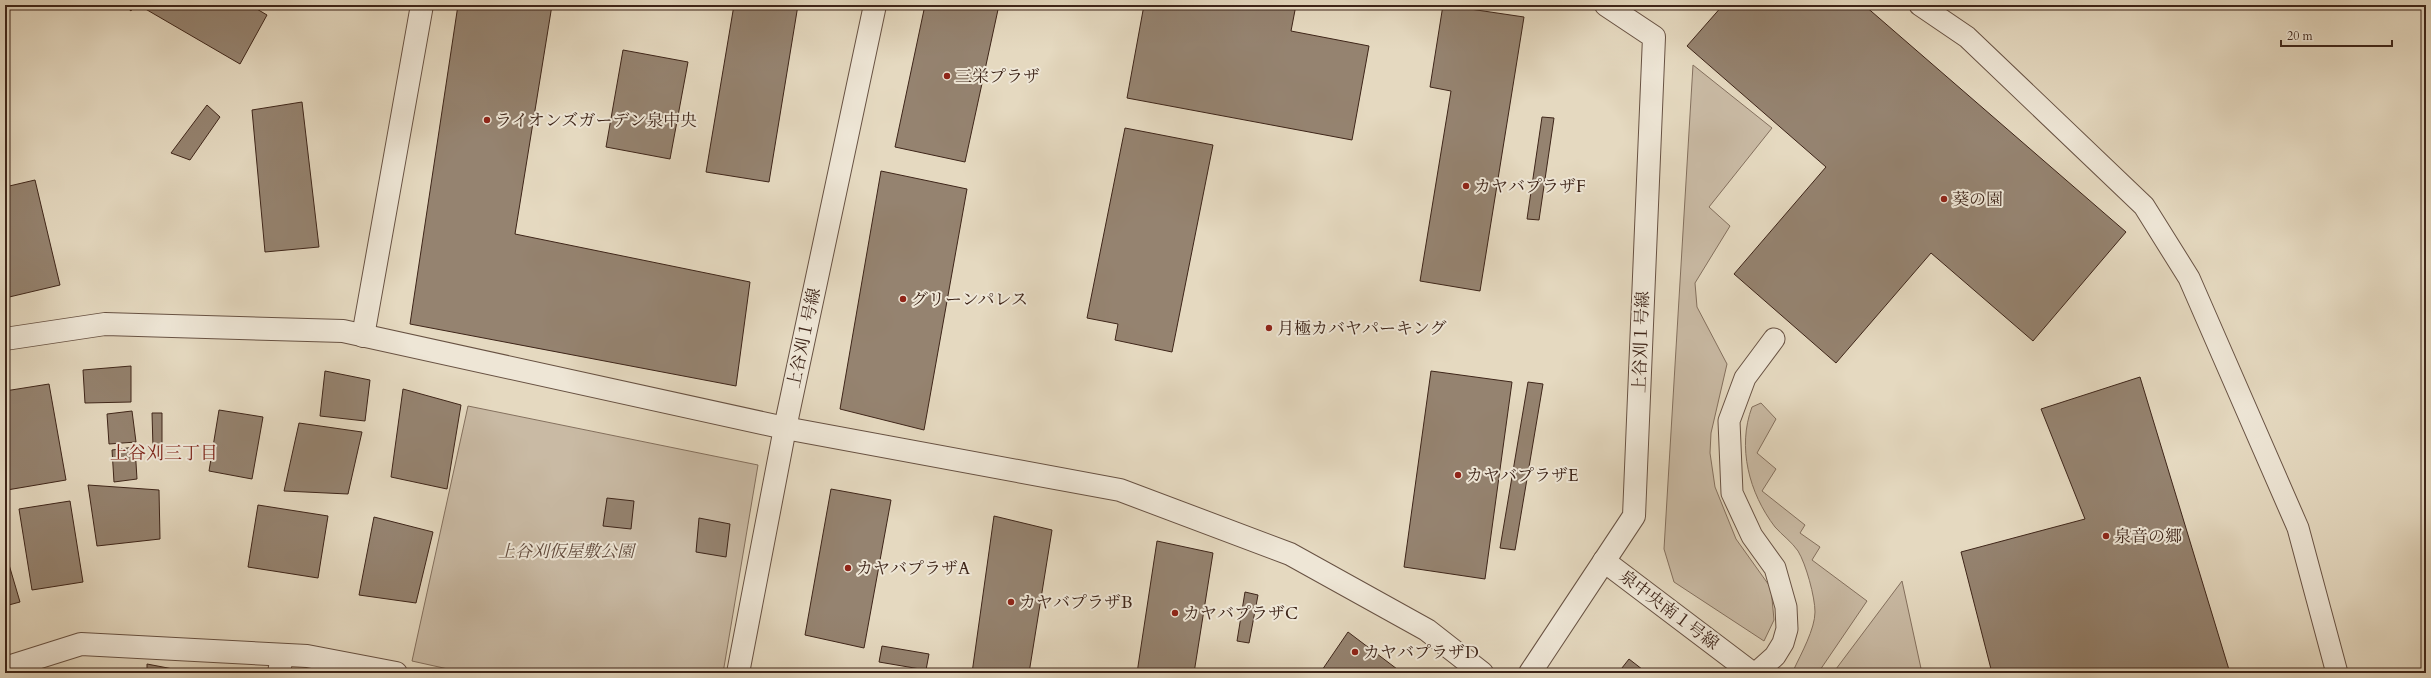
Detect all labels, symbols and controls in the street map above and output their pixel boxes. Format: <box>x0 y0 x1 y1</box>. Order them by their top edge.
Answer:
scale bar <box>2281 22 2392 48</box>
text: 20 m <box>2287 28 2314 44</box>
place label: 三栄プラザ <box>955 65 1040 88</box>
marker: 三栄プラザ <box>942 71 952 81</box>
place label: ライオンズガーデン泉中央 <box>495 109 697 132</box>
marker: ライオンズガーデン泉中央 <box>482 115 492 125</box>
place label: カヤバプラザF <box>1474 175 1586 198</box>
marker: カヤバプラザF <box>1461 181 1471 191</box>
place label: 葵の園 <box>1952 188 2003 211</box>
marker: 葵の園 <box>1939 194 1949 204</box>
street label: 上谷刈１号線 <box>782 286 826 390</box>
place label: グリーンパレス <box>911 288 1028 311</box>
street label: 上谷刈１号線 <box>1628 291 1654 393</box>
marker: グリーンパレス <box>898 294 908 304</box>
place label: 月極カバヤパーキング <box>1277 317 1447 340</box>
marker: 月極カバヤパーキング <box>1264 323 1274 333</box>
district label: 上谷刈三丁目 <box>110 441 218 466</box>
place label: カヤバプラザE <box>1466 464 1579 487</box>
marker: カヤバプラザE <box>1453 470 1463 480</box>
place label: 泉音の郷 <box>2114 525 2182 548</box>
marker: 泉音の郷 <box>2101 531 2111 541</box>
park label: 上谷刈仮屋敷公園 <box>498 540 637 563</box>
place label: カヤバプラザA <box>856 557 971 580</box>
marker: カヤバプラザA <box>843 563 853 573</box>
street label: 泉中央南１号線 <box>1615 565 1723 655</box>
place label: カヤバプラザB <box>1019 591 1133 614</box>
marker: カヤバプラザB <box>1006 597 1016 607</box>
place label: カヤバプラザC <box>1183 602 1298 625</box>
marker: カヤバプラザC <box>1170 608 1180 618</box>
place label: カヤバプラザD <box>1363 641 1479 664</box>
marker: カヤバプラザD <box>1350 647 1360 657</box>

